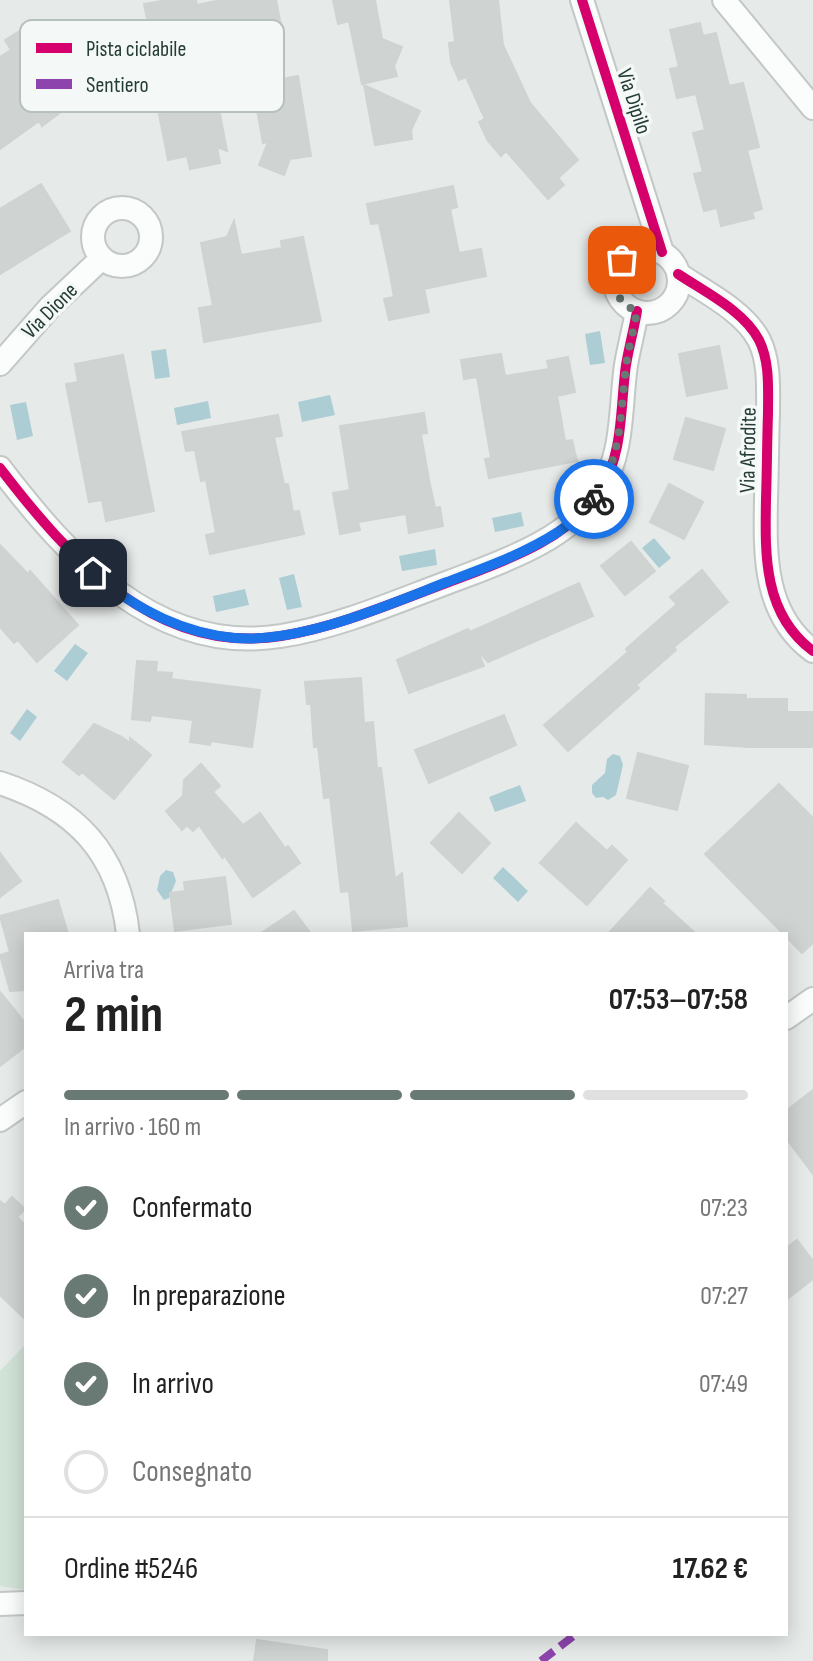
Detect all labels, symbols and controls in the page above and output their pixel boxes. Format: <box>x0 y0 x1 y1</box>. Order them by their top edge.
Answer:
legend <box>20 20 284 112</box>
text: Pista ciclabile <box>86 36 186 63</box>
street label: Via Dipilo <box>610 65 657 138</box>
text: Sentiero <box>86 72 149 99</box>
pin <box>588 226 656 294</box>
icon: bag <box>600 238 644 282</box>
street label: Via Dione <box>16 277 84 345</box>
street label: Via Afrodite <box>734 407 763 493</box>
courier <box>554 459 634 539</box>
icon: bike <box>572 477 616 521</box>
pin <box>59 539 127 607</box>
icon: home <box>71 551 115 595</box>
text: Arriva tra <box>64 955 144 986</box>
text: 07:53–07:58 <box>609 982 748 1018</box>
text: 2 min <box>64 984 163 1047</box>
text: In arrivo · 160 m <box>64 1112 201 1143</box>
icon: check <box>64 1186 108 1230</box>
text: Confermato <box>132 1190 252 1226</box>
text: 07:23 <box>700 1193 748 1224</box>
icon: check <box>64 1274 108 1318</box>
text: In preparazione <box>132 1278 286 1314</box>
text: 07:27 <box>700 1281 748 1312</box>
icon: check <box>64 1362 108 1406</box>
text: In arrivo <box>132 1366 214 1402</box>
text: 07:49 <box>699 1369 748 1400</box>
text: Consegnato <box>132 1454 252 1490</box>
text: Ordine #5246 <box>64 1551 198 1587</box>
text: 17.62 € <box>672 1551 748 1587</box>

